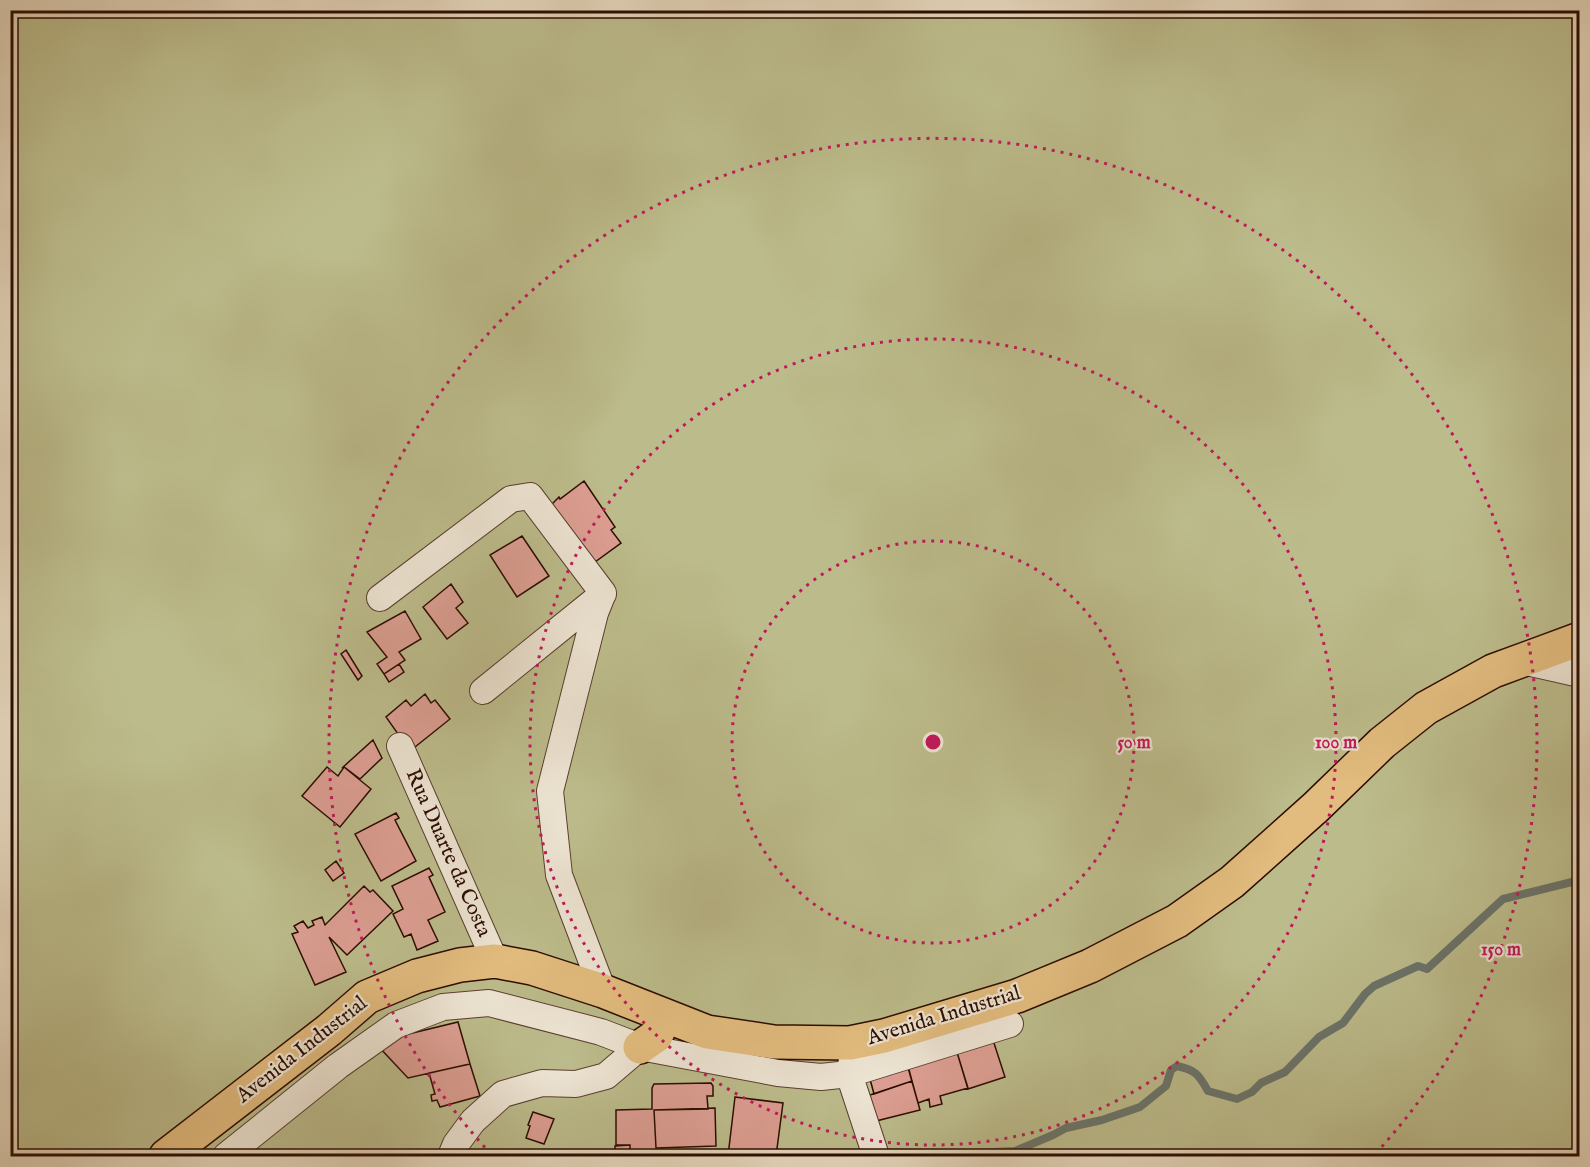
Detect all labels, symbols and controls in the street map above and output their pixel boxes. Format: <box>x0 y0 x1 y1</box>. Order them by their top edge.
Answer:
centre of rings <box>923 732 943 752</box>
text: 50 m <box>1117 732 1151 755</box>
text: 100 m <box>1315 732 1357 755</box>
street label: Rua Duarte da Costa <box>399 765 498 942</box>
text: 150 m <box>1481 939 1521 962</box>
street label: Avenida Industrial <box>863 980 1024 1052</box>
street label: Avenida Industrial <box>230 990 373 1110</box>

